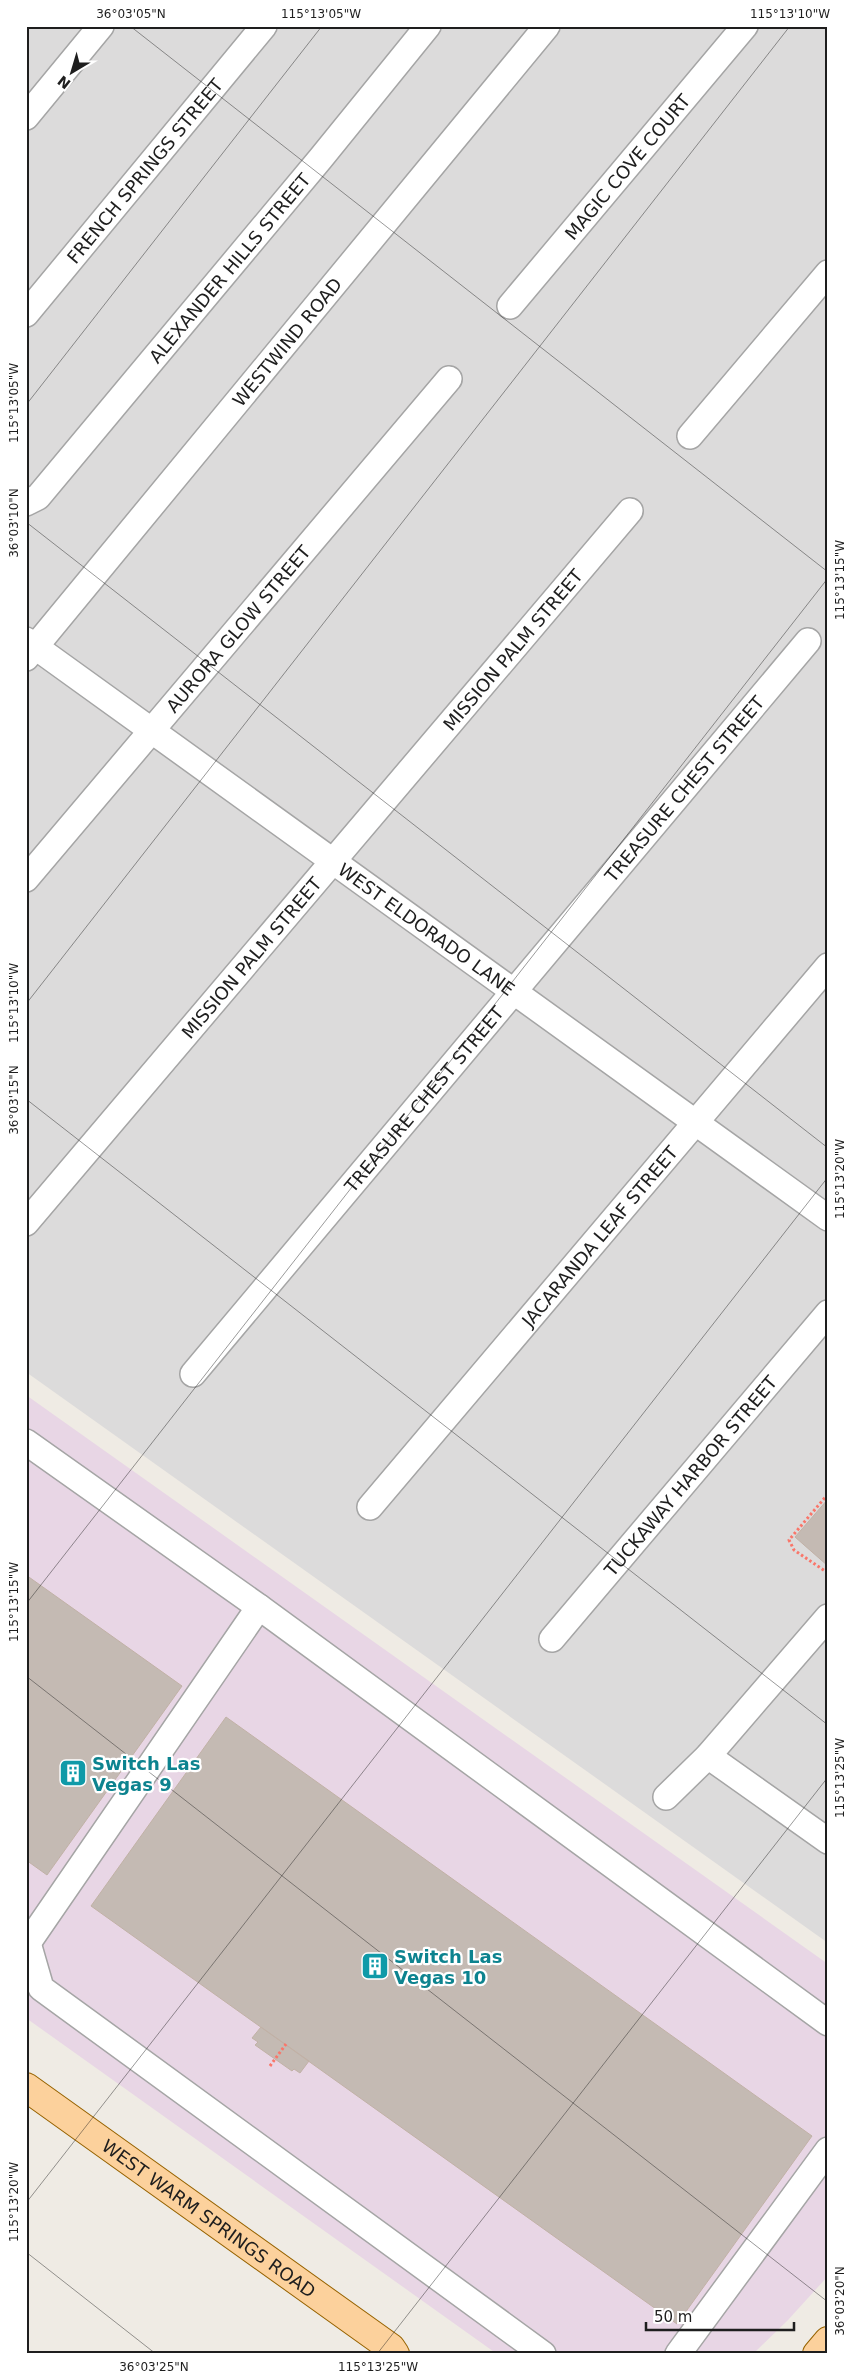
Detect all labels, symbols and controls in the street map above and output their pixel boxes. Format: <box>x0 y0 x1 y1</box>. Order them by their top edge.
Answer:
text: 36°03'05"N <box>96 7 166 21</box>
text: 115°13'05"W <box>281 7 361 21</box>
text: 115°13'10"W <box>750 7 830 21</box>
north arrow <box>48 48 98 98</box>
street label: FRENCH SPRINGS STREET <box>62 74 228 266</box>
street label: MAGIC COVE COURT <box>560 89 695 243</box>
street label: ALEXANDER HILLS STREET <box>144 168 315 367</box>
street label: WESTWIND ROAD <box>228 273 346 410</box>
text: 115°13'05"W <box>7 363 21 443</box>
text: 36°03'10"N <box>7 488 21 558</box>
street label: AURORA GLOW STREET <box>161 540 315 716</box>
text: 115°13'15"W <box>833 540 847 620</box>
street label: MISSION PALM STREET <box>438 564 587 734</box>
street label: TREASURE CHEST STREET <box>600 691 769 887</box>
street label: WEST ELDORADO LANE <box>334 858 519 999</box>
street label: MISSION PALM STREET <box>177 872 326 1042</box>
text: 115°13'10"W <box>7 963 21 1043</box>
street label: TREASURE CHEST STREET <box>339 1001 508 1197</box>
text: 36°03'15"N <box>7 1065 21 1135</box>
text: 115°13'20"W <box>833 1139 847 1219</box>
street label: JACARANDA LEAF STREET <box>517 1141 682 1331</box>
street label: TUCKAWAY HARBOR STREET <box>599 1371 782 1581</box>
text: 115°13'15"W <box>7 1562 21 1642</box>
text: 115°13'25"W <box>833 1738 847 1818</box>
place label: Switch Las Vegas 9 <box>92 1753 200 1795</box>
building icon: Switch Las Vegas 9 <box>58 1758 88 1788</box>
place label: Switch Las Vegas 10 <box>394 1946 502 1988</box>
building icon: Switch Las Vegas 10 <box>360 1951 390 1981</box>
street label: WEST WARM SPRINGS ROAD <box>98 2134 320 2301</box>
text: 115°13'20"W <box>7 2162 21 2242</box>
text: 36°03'20"N <box>833 2266 847 2336</box>
scale bar <box>646 2300 794 2332</box>
text: 50 m <box>654 2308 692 2326</box>
text: 36°03'25"N <box>119 2360 189 2374</box>
text: 115°13'25"W <box>338 2360 418 2374</box>

